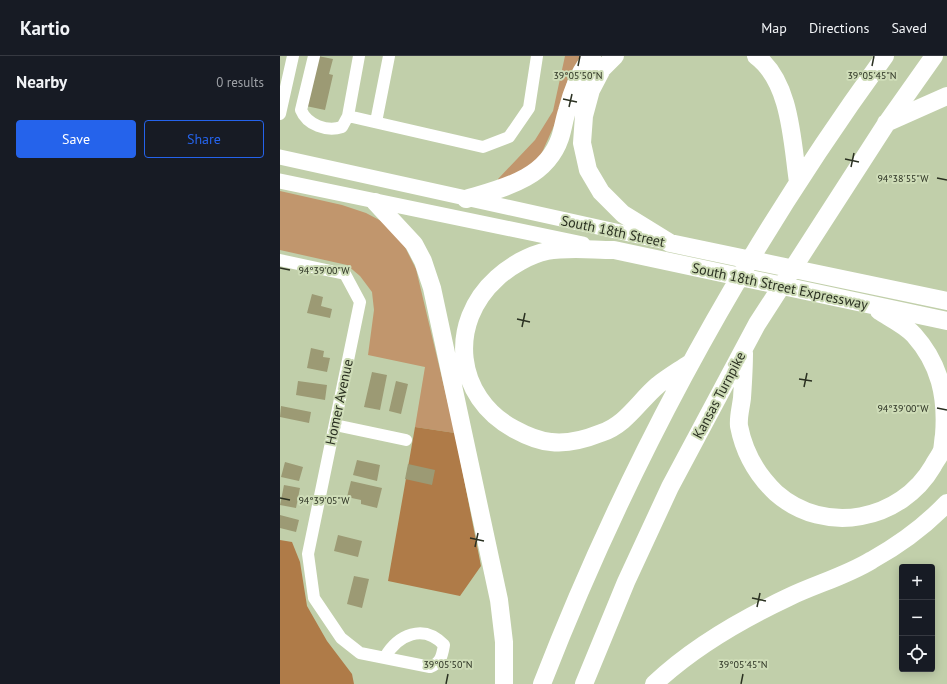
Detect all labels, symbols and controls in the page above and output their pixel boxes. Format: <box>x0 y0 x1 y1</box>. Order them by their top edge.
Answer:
text: Kartio <box>20 16 70 40</box>
text: Map <box>761 19 787 37</box>
text: Directions <box>809 19 869 37</box>
text: Saved <box>891 19 927 37</box>
text: 39°05'50"N <box>553 69 603 82</box>
text: 39°05'45"N <box>847 69 897 82</box>
text: Nearby <box>16 71 67 93</box>
text: 0 results <box>216 74 264 91</box>
button: Save <box>16 120 136 158</box>
button: Share <box>144 120 264 158</box>
text: 94°38'55"W <box>877 172 929 185</box>
street label: South 18th Street <box>559 211 667 251</box>
street label: South 18th Street Expressway <box>690 259 870 314</box>
text: 94°39'00"W <box>298 264 350 277</box>
street label: Kansas Turnpike <box>689 348 749 442</box>
street label: Homer Avenue <box>321 357 357 447</box>
text: 94°39'00"W <box>877 402 929 415</box>
text: 94°39'05"W <box>298 494 350 507</box>
map controls <box>899 564 935 672</box>
button: + <box>899 564 935 600</box>
button: − <box>899 600 935 636</box>
button: locate <box>899 636 935 672</box>
text: 39°05'50"N <box>423 658 473 671</box>
text: 39°05'45"N <box>718 658 768 671</box>

